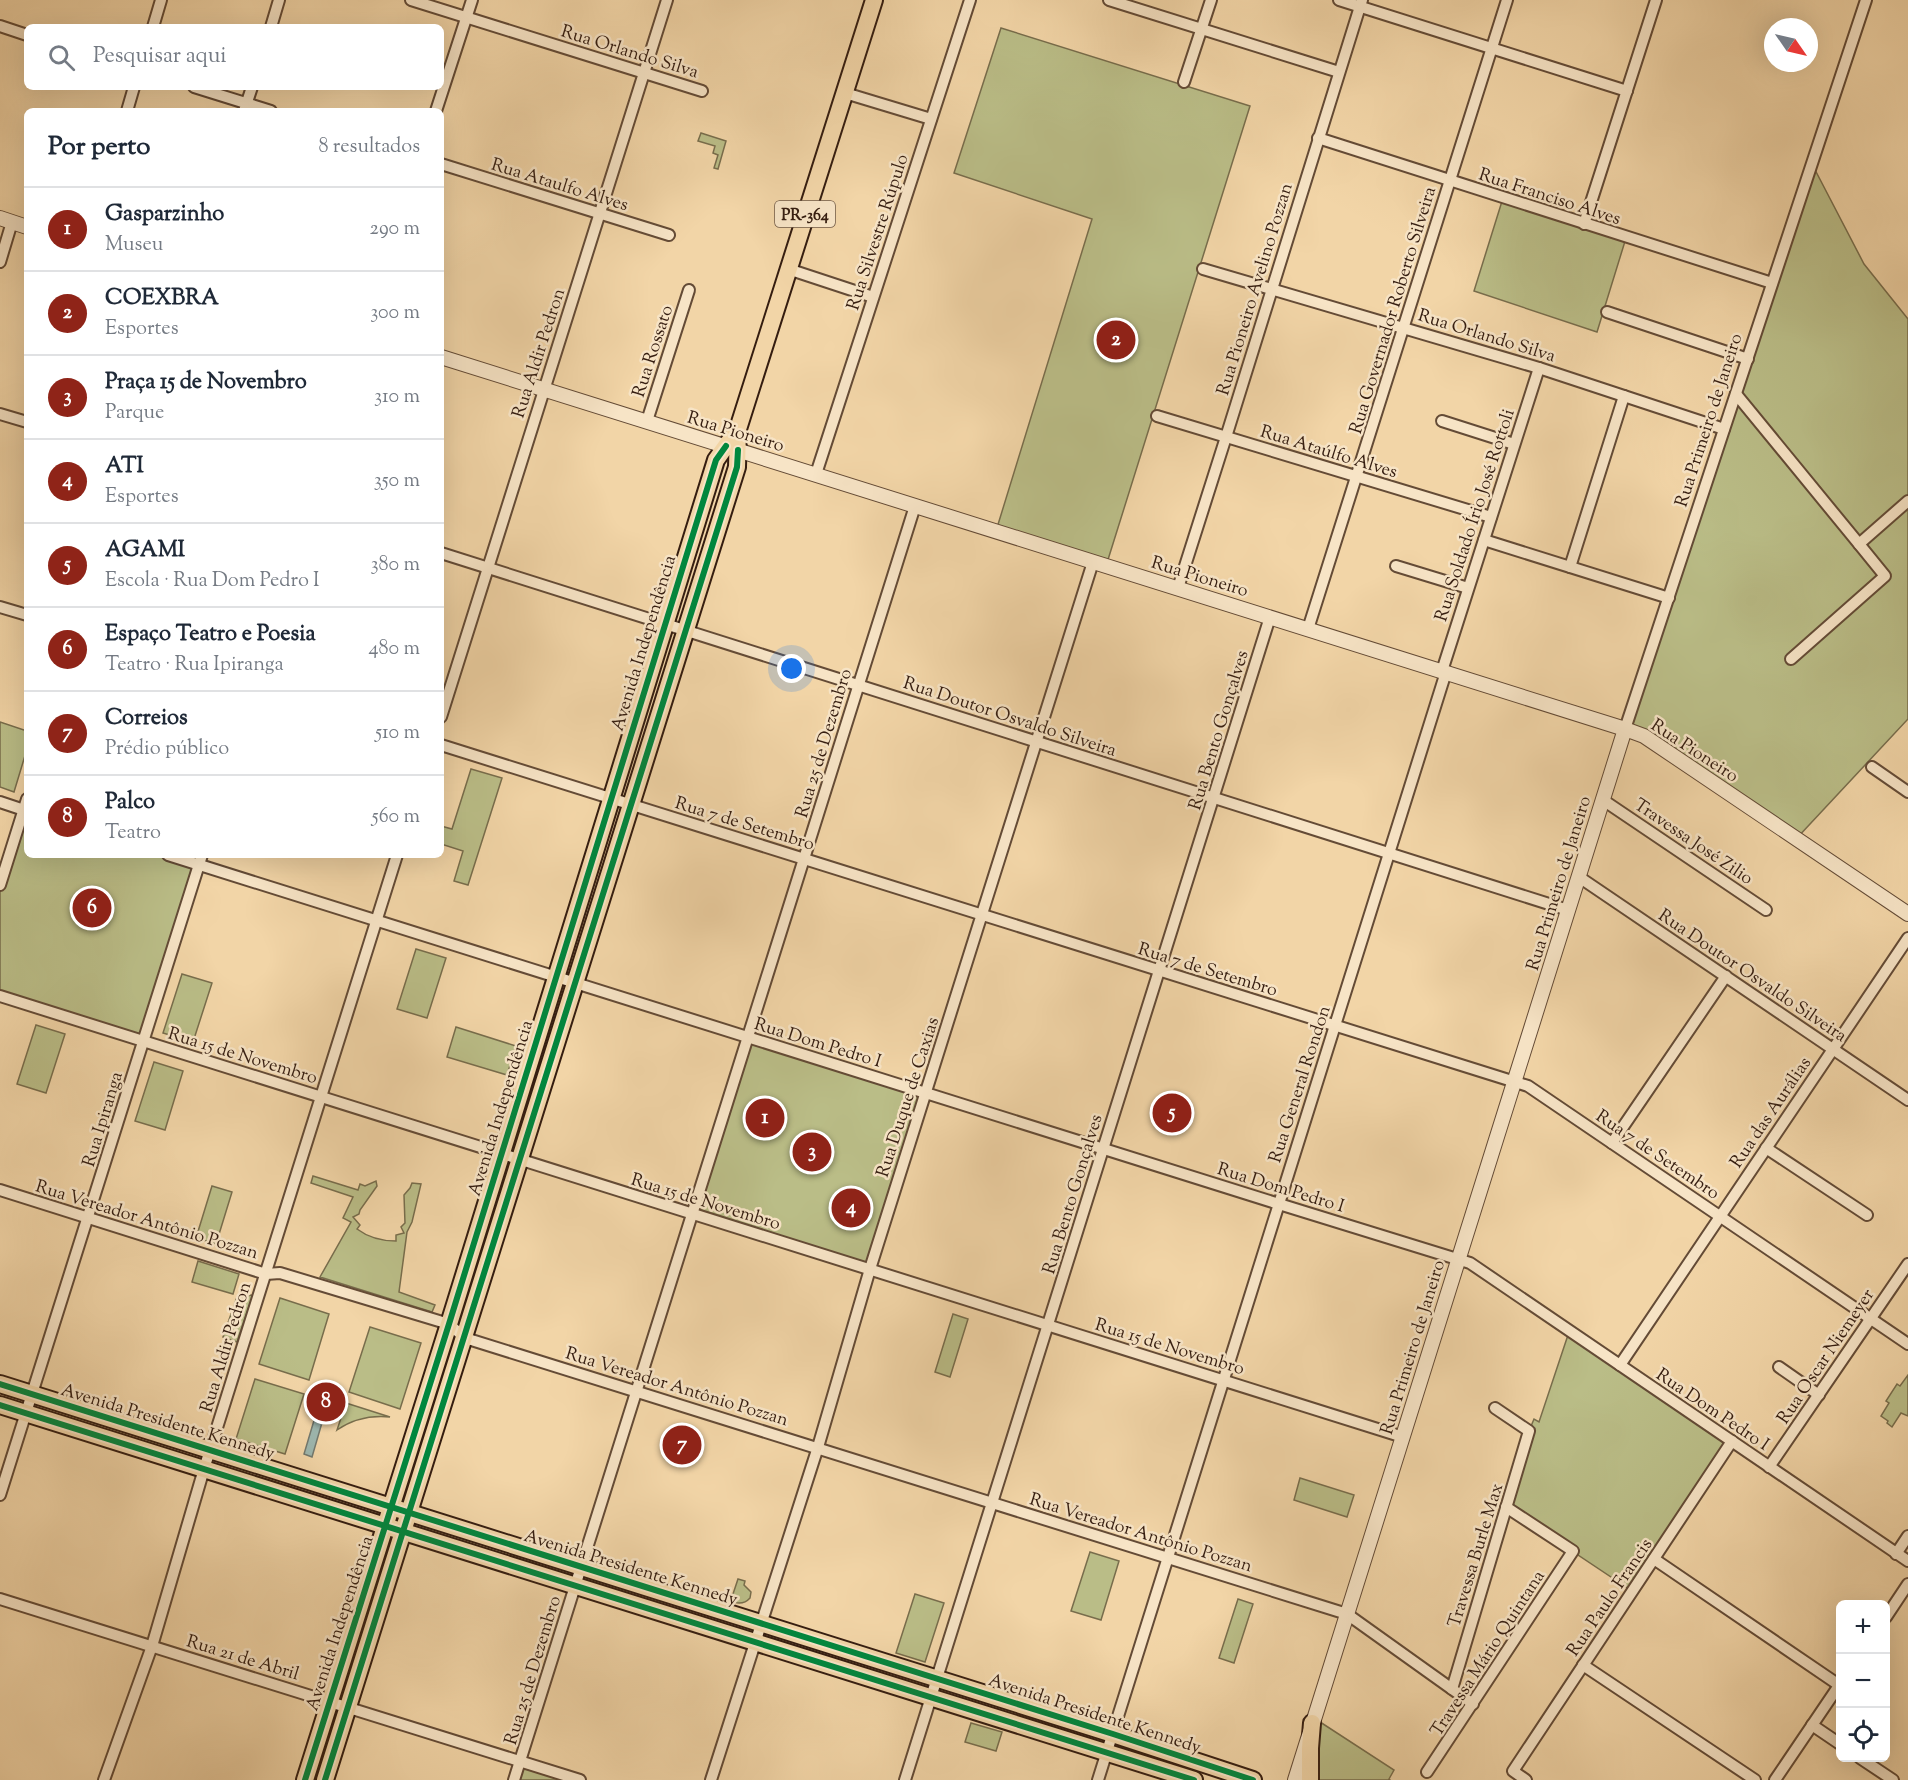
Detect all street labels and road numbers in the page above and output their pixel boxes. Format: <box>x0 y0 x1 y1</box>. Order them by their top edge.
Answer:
street label: Rua Orlando Silva <box>557 20 701 86</box>
street label: Rua Silvestre Rúpulo <box>841 151 916 314</box>
street label: Rua Ataulfo Alves <box>488 153 631 219</box>
street label: Rua Franciso Alves <box>1475 163 1624 233</box>
street label: Rua Pioneiro Avelino Pozzan <box>1211 180 1301 399</box>
street label: Rua Governador Roberto Silveira <box>1344 184 1444 437</box>
road number: PR-364 <box>775 201 835 227</box>
street label: Rua Aldir Pedron <box>507 285 573 422</box>
street label: Rua Rossato <box>627 302 681 401</box>
street label: Rua Orlando Silva <box>1414 304 1558 370</box>
street label: Rua Primeiro de Janeiro <box>1670 330 1750 511</box>
street label: Rua Pioneiro <box>684 406 787 460</box>
street label: Rua Soldado Írio José Rottoli <box>1429 406 1523 625</box>
street label: Rua Ataúlfo Alves <box>1257 420 1400 486</box>
street label: Rua Pioneiro <box>1148 551 1251 605</box>
street label: Avenida Independência <box>606 552 684 735</box>
street label: Rua Bento Gonçalves <box>1183 648 1257 814</box>
street label: Rua 25 de Dezembro <box>790 666 860 821</box>
street label: Rua Doutor Osvaldo Silveira <box>899 671 1119 765</box>
street label: Rua Pioneiro <box>1645 714 1743 790</box>
street label: Rua 7 de Setembro <box>671 791 818 859</box>
street label: Rua Primeiro de Janeiro <box>1521 793 1599 974</box>
street label: Travessa José Zilio <box>1628 793 1758 892</box>
street label: Rua Doutor Osvaldo Silveira <box>1652 904 1851 1050</box>
street label: Rua 7 de Setembro <box>1134 937 1281 1005</box>
street label: Rua General Rondon <box>1263 1002 1339 1167</box>
street label: Rua Dom Pedro I <box>751 1012 884 1076</box>
street label: Rua Duque de Caxias <box>871 1014 947 1181</box>
street label: Avenida Independência <box>463 1017 541 1200</box>
street label: Rua 15 de Novembro <box>164 1022 321 1092</box>
street label: Rua das Aurálias <box>1725 1052 1819 1174</box>
street label: Rua Ipiranga <box>77 1069 131 1170</box>
street label: Rua 7 de Setembro <box>1590 1104 1724 1207</box>
street label: Rua Bento Gonçalves <box>1037 1112 1111 1278</box>
street label: Rua Dom Pedro I <box>1214 1157 1347 1221</box>
street label: Rua 15 de Novembro <box>627 1168 784 1238</box>
street label: Rua Vereador Antônio Pozzan <box>32 1175 261 1267</box>
street label: Rua Primeiro de Janeiro <box>1375 1257 1453 1438</box>
street label: Rua Aldir Pedron <box>195 1279 259 1416</box>
street label: Rua Oscar Niemeyer <box>1772 1284 1882 1430</box>
street label: Rua 15 de Novembro <box>1091 1313 1248 1383</box>
street label: Rua Vereador Antônio Pozzan <box>562 1342 791 1434</box>
street label: Rua Dom Pedro I <box>1650 1363 1774 1458</box>
street label: Avenida Presidente Kennedy <box>57 1378 278 1468</box>
street label: Travessa Burle Max <box>1443 1480 1511 1631</box>
street label: Rua Vereador Antônio Pozzan <box>1026 1488 1255 1580</box>
street label: Avenida Presidente Kennedy <box>520 1524 741 1614</box>
street label: Avenida Independência <box>300 1533 381 1715</box>
street label: Rua Paulo Francis <box>1561 1534 1660 1662</box>
street label: Travessa Mário Quintana <box>1425 1566 1552 1742</box>
street label: Rua 25 de Dezembro <box>499 1593 569 1748</box>
street label: Rua 21 de Abril <box>183 1629 302 1688</box>
street label: Avenida Presidente Kennedy <box>985 1668 1204 1762</box>

